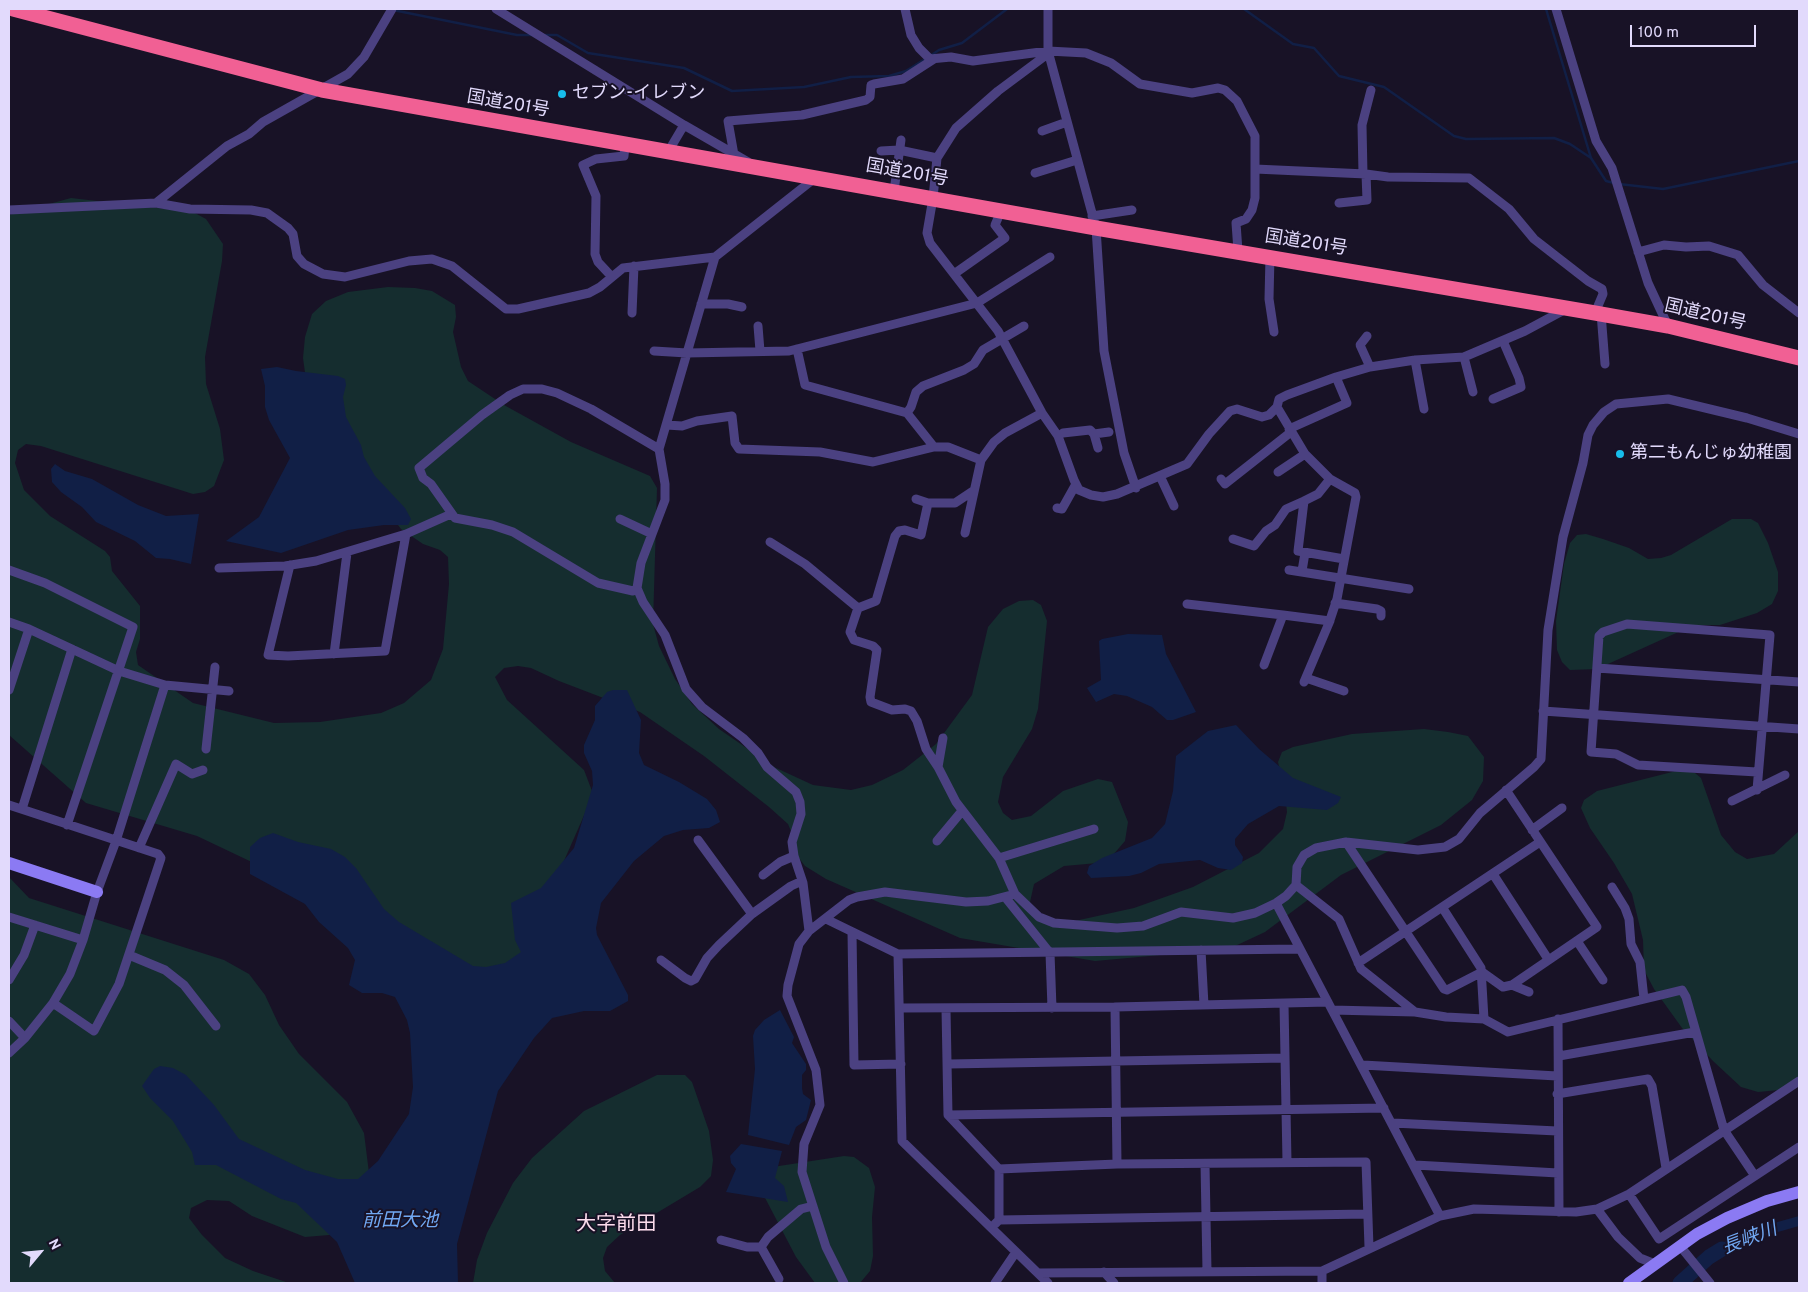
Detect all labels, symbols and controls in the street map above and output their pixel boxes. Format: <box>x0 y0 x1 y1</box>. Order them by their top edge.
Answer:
scale bar <box>1633 15 1759 47</box>
text: 100 m <box>1638 24 1679 43</box>
place label: セブン-イレブン <box>572 83 705 105</box>
street label: 国道201号 <box>465 87 551 123</box>
marker: セブン-イレブン <box>556 88 568 100</box>
street label: 国道201号 <box>864 156 950 192</box>
street label: 国道201号 <box>1263 227 1349 261</box>
street label: 国道201号 <box>1662 296 1748 336</box>
place label: 第二もんじゅ幼稚園 <box>1630 443 1792 465</box>
marker: 第二もんじゅ幼稚園 <box>1614 448 1626 460</box>
water label: 前田大池 <box>362 1211 438 1233</box>
district label: 大字前田 <box>576 1214 656 1238</box>
water label: 長峡川 <box>1719 1219 1781 1261</box>
north arrow <box>15 1227 65 1277</box>
text: N <box>44 1236 64 1253</box>

